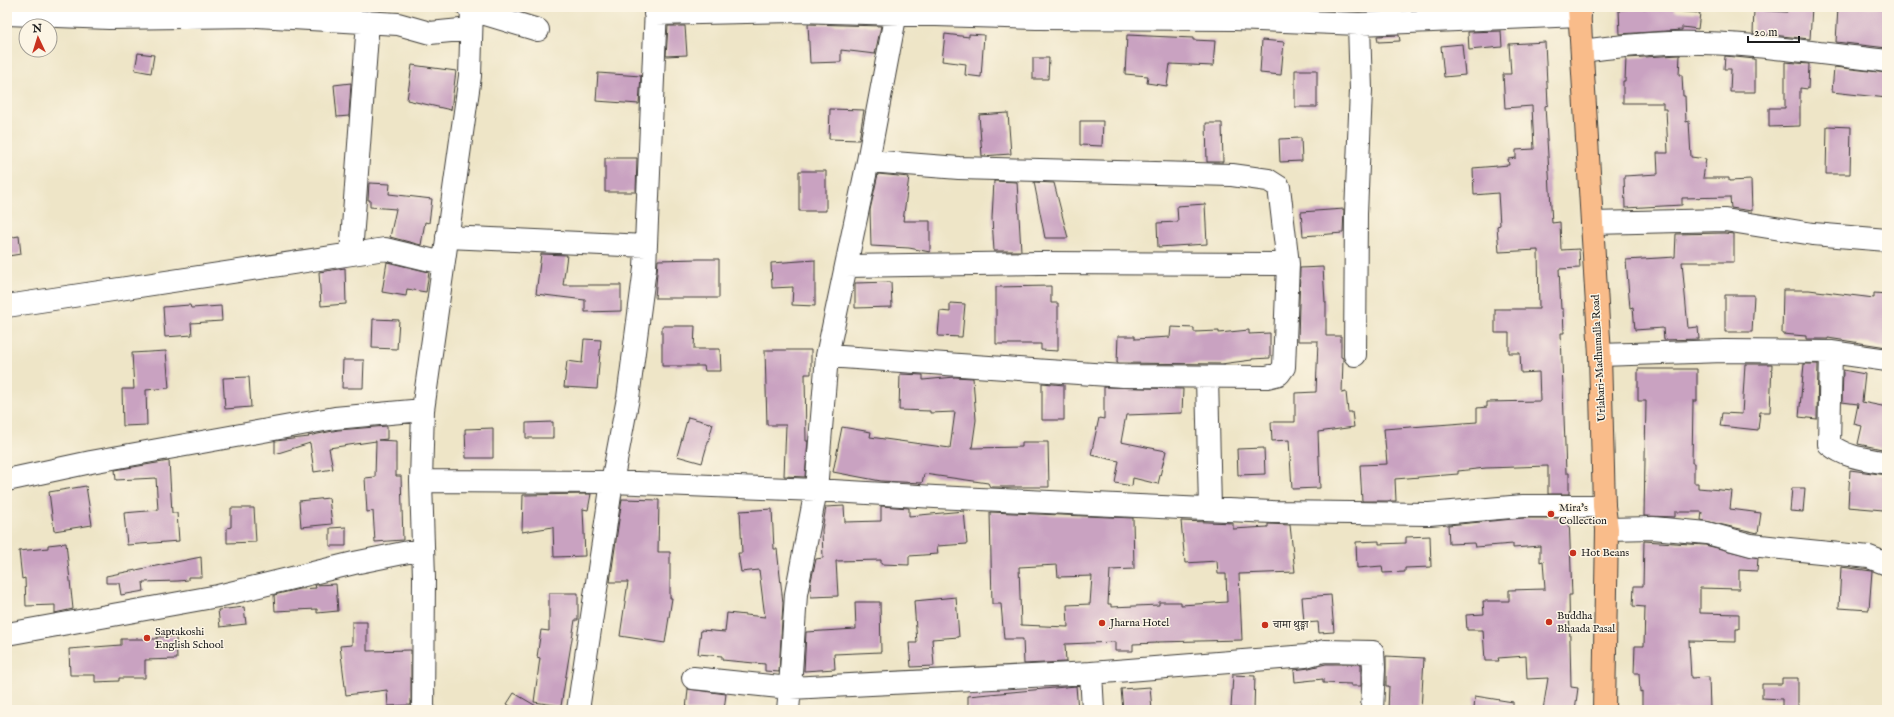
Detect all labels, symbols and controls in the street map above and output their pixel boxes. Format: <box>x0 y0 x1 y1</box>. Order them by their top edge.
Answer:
north arrow <box>18 18 58 58</box>
scale bar <box>1748 18 1799 44</box>
text: N <box>31 22 43 36</box>
text: 20 m <box>1754 25 1777 40</box>
street label: Urlabari-Madhumalla Road <box>1589 294 1609 422</box>
place label: Mira's Collection <box>1559 501 1607 528</box>
marker: Mira's Collection <box>1546 509 1556 519</box>
place label: Hot Beans <box>1581 546 1629 560</box>
marker: Hot Beans <box>1568 548 1578 558</box>
place label: Buddha Bhaada Pasal <box>1557 609 1615 636</box>
place label: Jharna Hotel <box>1108 616 1169 630</box>
marker: Buddha Bhaada Pasal <box>1544 617 1554 627</box>
marker: Jharna Hotel <box>1097 618 1107 628</box>
place label: चामा थुङ्मा <box>1272 618 1310 632</box>
marker: चामा थुङ्मा <box>1260 620 1270 630</box>
place label: Saptakoshi English School <box>155 625 224 652</box>
marker: Saptakoshi English School <box>142 633 152 643</box>

